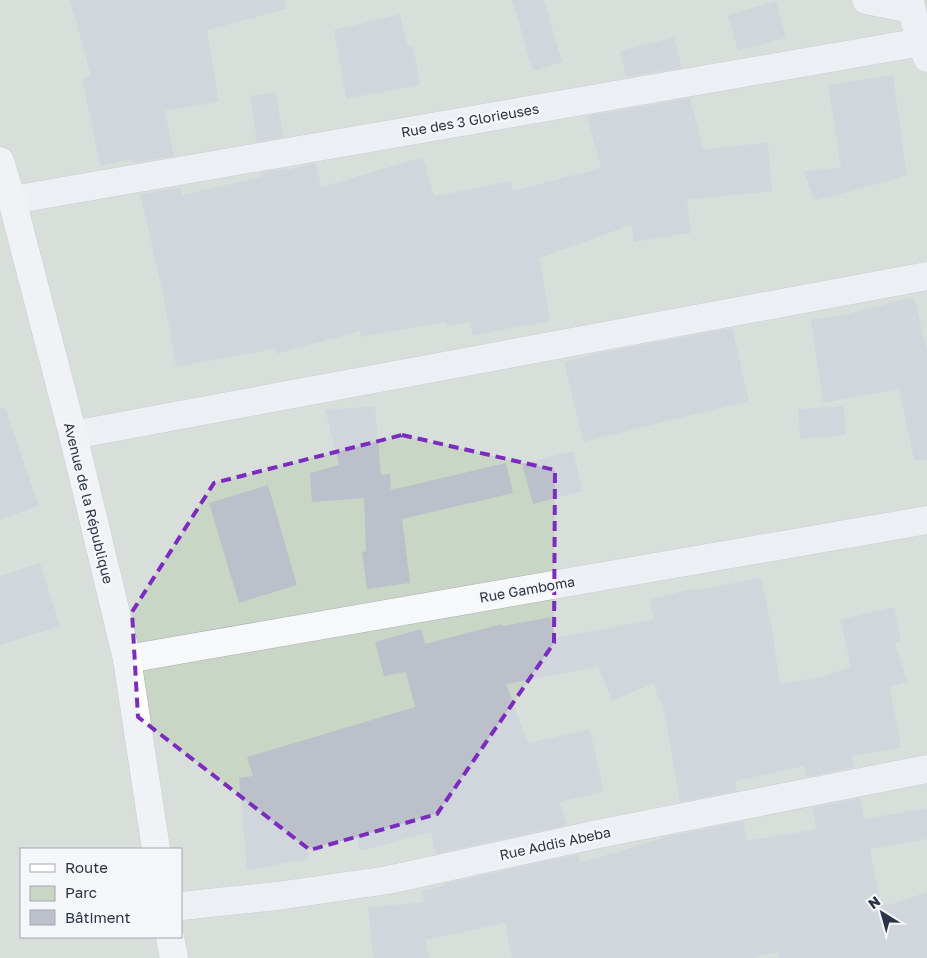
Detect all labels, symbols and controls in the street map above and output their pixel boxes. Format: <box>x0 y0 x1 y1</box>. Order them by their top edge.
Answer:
street label: Rue des 3 Glorieuses <box>400 99 540 141</box>
street label: Avenue de la République <box>61 421 117 585</box>
street label: Rue Gamboma <box>478 572 576 606</box>
street label: Rue Addis Abeba <box>498 823 612 863</box>
legend <box>20 848 182 938</box>
text: Route <box>65 858 108 876</box>
text: Parc <box>65 883 97 901</box>
north arrow <box>857 888 907 938</box>
text: N <box>865 892 883 912</box>
text: Bâtiment <box>65 908 130 926</box>

